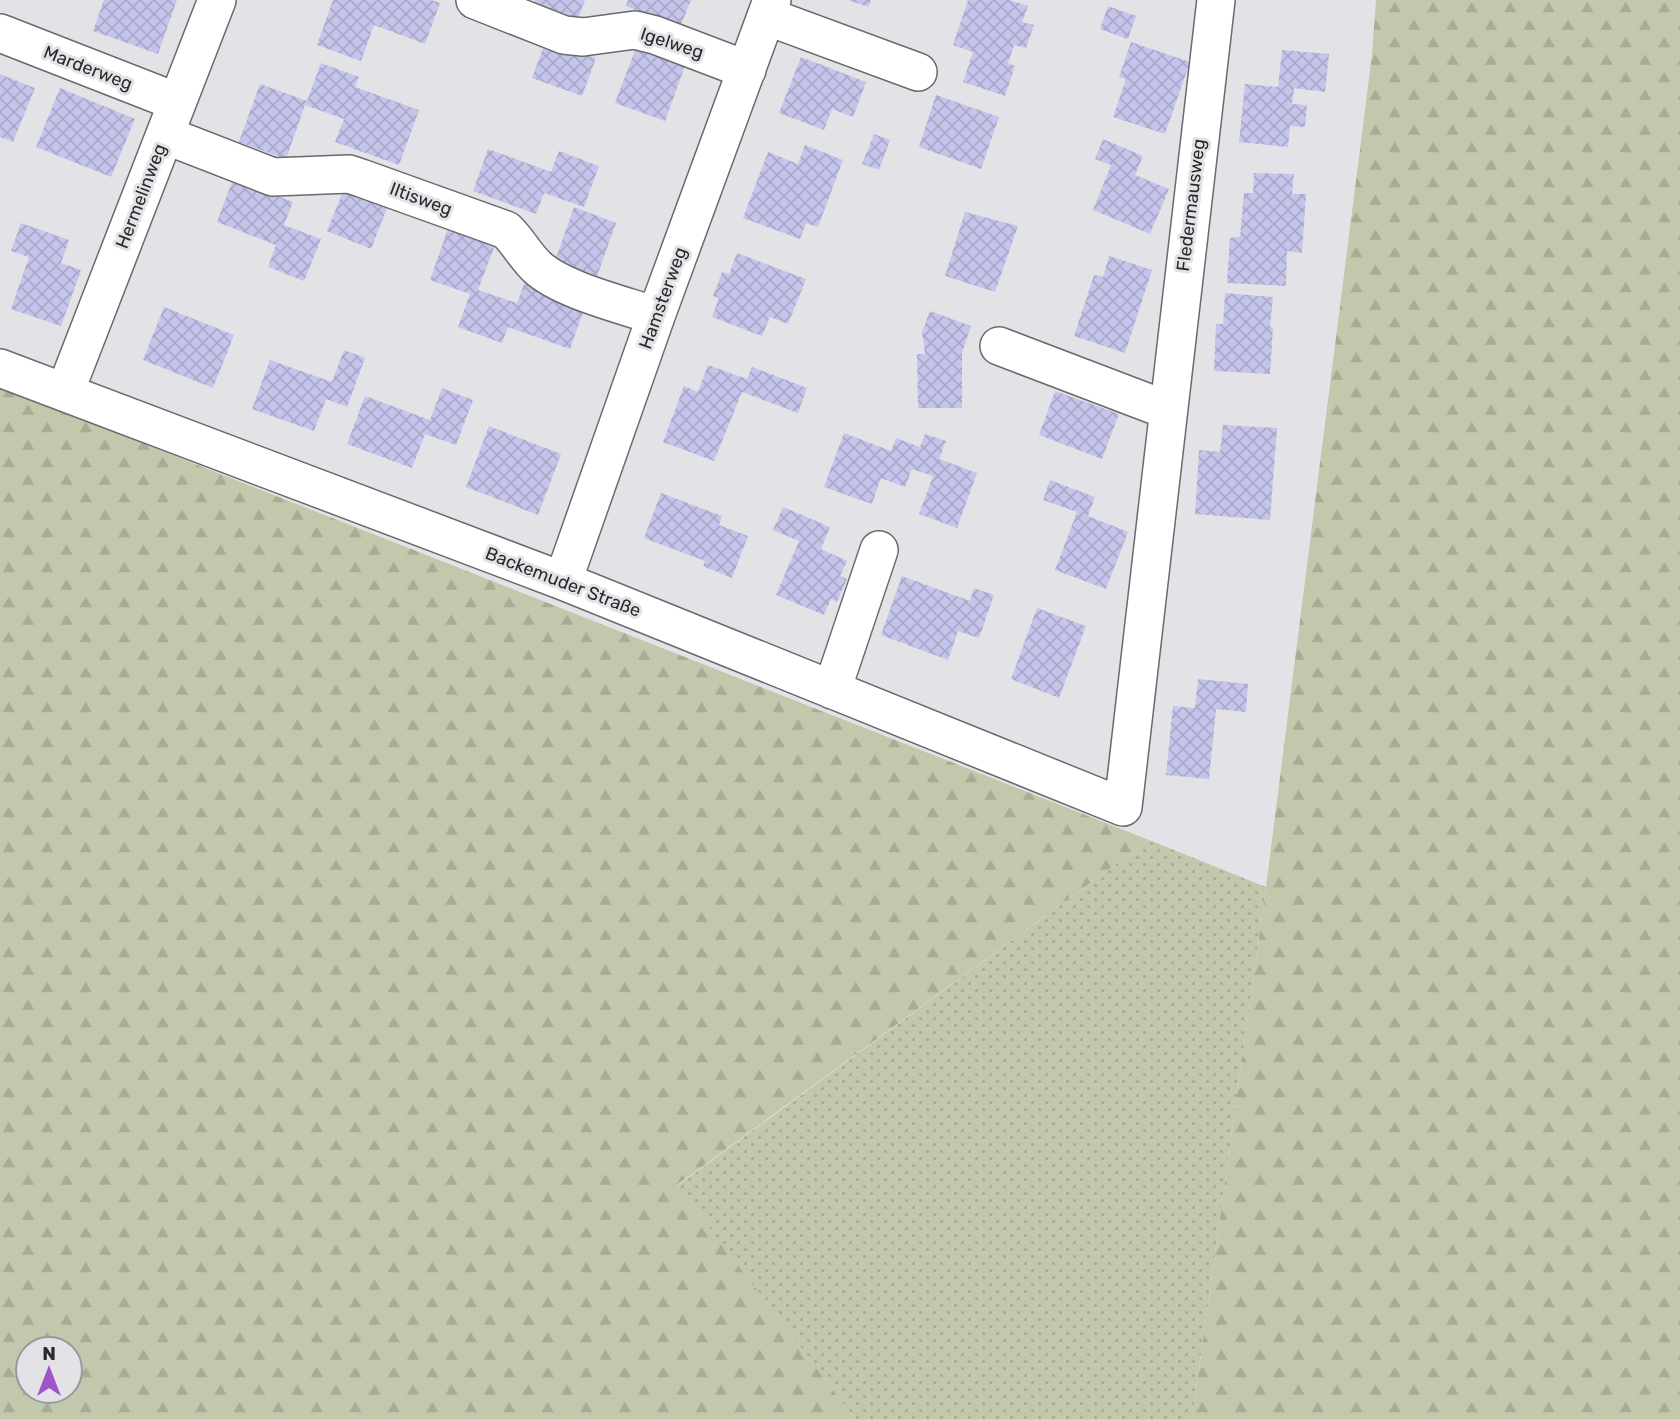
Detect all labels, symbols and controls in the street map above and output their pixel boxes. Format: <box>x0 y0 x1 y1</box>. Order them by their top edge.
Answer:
street label: Igelweg <box>638 22 706 64</box>
street label: Marderweg <box>40 41 136 95</box>
street label: Fledermausweg <box>1172 137 1210 273</box>
street label: Hermelinweg <box>111 141 171 251</box>
street label: Iltisweg <box>387 178 455 220</box>
street label: Hamsterweg <box>634 244 692 352</box>
street label: Backemuder Straße <box>482 542 644 622</box>
north arrow <box>14 1335 84 1405</box>
text: N <box>42 1342 56 1365</box>

